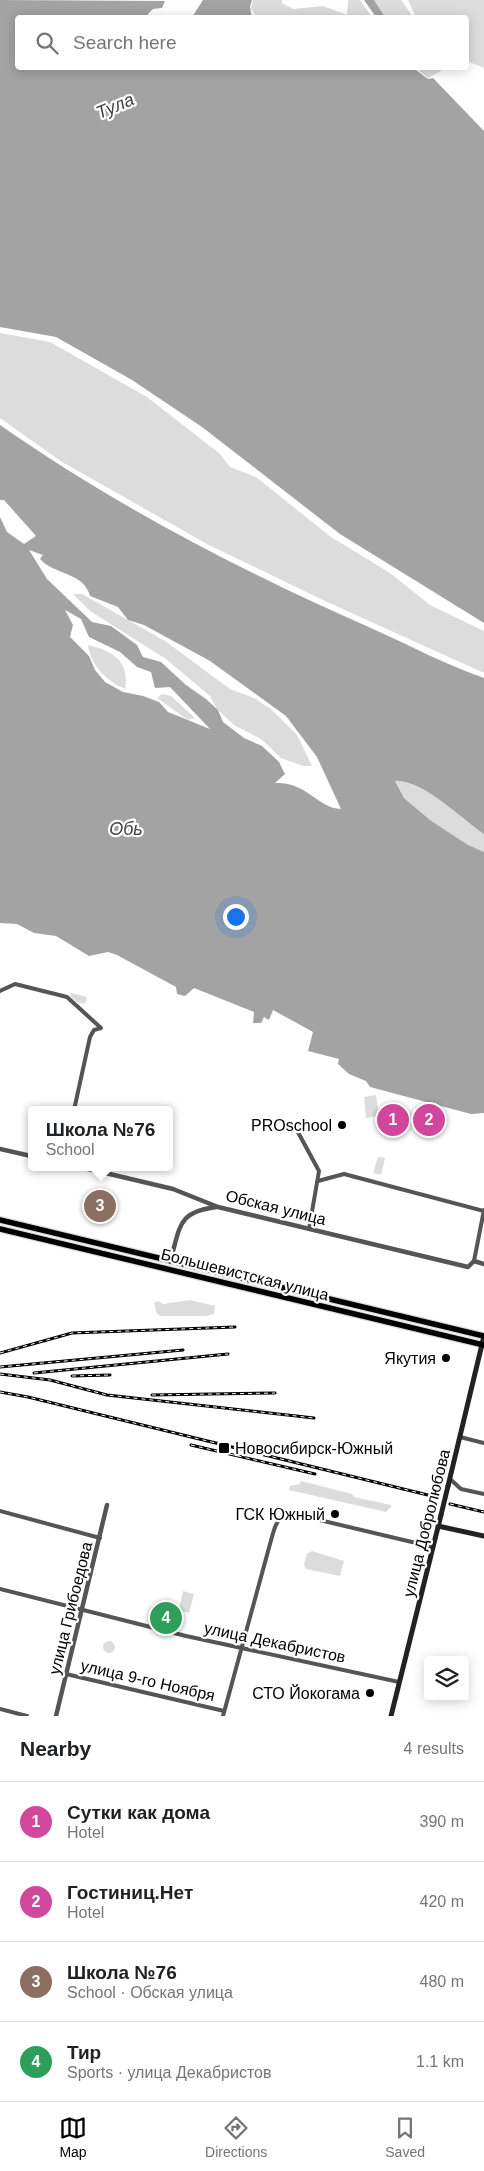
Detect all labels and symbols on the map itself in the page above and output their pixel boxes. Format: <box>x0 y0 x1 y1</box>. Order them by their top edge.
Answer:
water label: Тула <box>93 89 137 123</box>
water label: Обь <box>109 819 143 839</box>
your location <box>223 904 249 930</box>
pin: 1 <box>377 1101 409 1139</box>
pin: 2 <box>413 1101 445 1139</box>
place label: PROschool <box>251 1117 332 1134</box>
marker: PROschool <box>336 1119 348 1131</box>
pin: 3 <box>84 1187 116 1225</box>
street label: Обская улица <box>224 1187 328 1228</box>
street label: Большевистская улица <box>159 1245 331 1304</box>
place label: Якутия <box>384 1350 436 1367</box>
marker: Якутия <box>440 1352 452 1364</box>
place label: Новосибирск-Южный <box>235 1440 393 1457</box>
marker: Новосибирск-Южный <box>217 1441 231 1455</box>
street label: улица Добролюбова <box>400 1447 453 1599</box>
place label: ГСК Южный <box>236 1506 325 1523</box>
marker: ГСК Южный <box>329 1508 341 1520</box>
street label: улица Грибоедова <box>46 1540 95 1676</box>
pin: 4 <box>150 1599 182 1637</box>
street label: улица Декабристов <box>203 1619 347 1666</box>
street label: улица 9-го Ноября <box>79 1657 217 1704</box>
place label: СТО Йокогама <box>252 1684 360 1702</box>
marker: СТО Йокогама <box>364 1687 376 1699</box>

